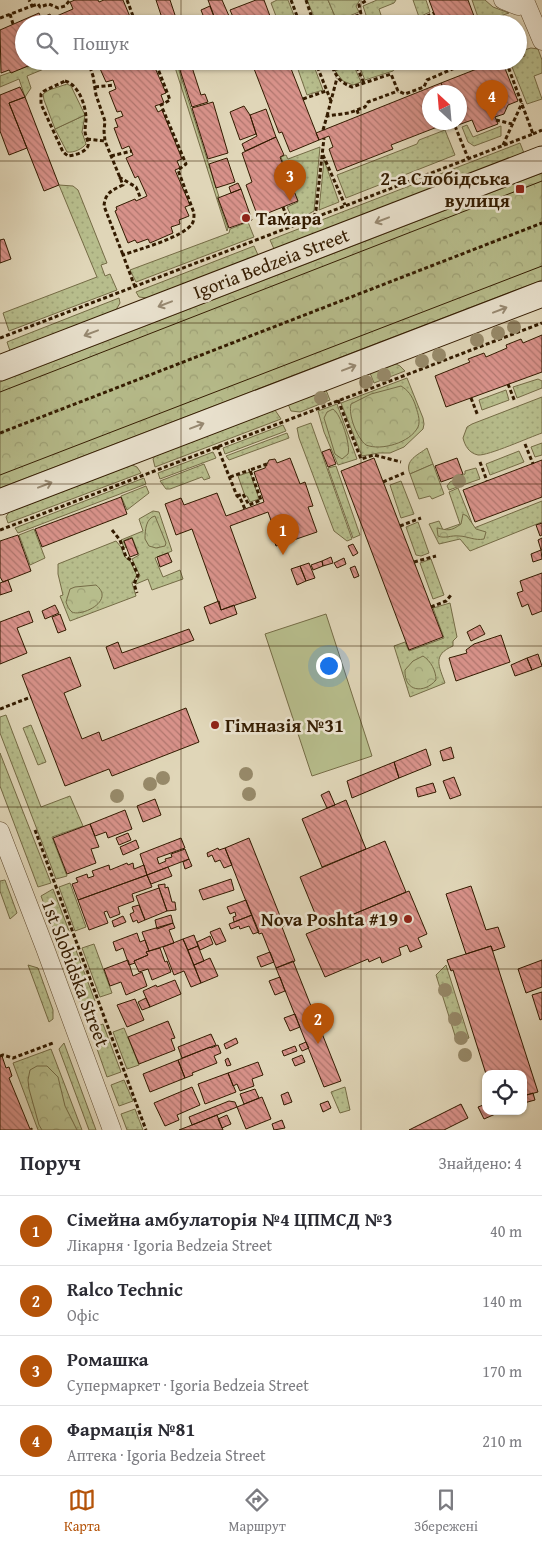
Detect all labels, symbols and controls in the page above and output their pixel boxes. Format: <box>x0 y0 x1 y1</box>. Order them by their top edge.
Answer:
search box <box>15 15 527 70</box>
icon: search <box>33 29 61 57</box>
text: Пошук <box>73 29 129 57</box>
pin: 4 <box>476 80 508 121</box>
north arrow <box>422 85 467 130</box>
pin: 3 <box>274 160 306 201</box>
place label: 2-а Слобідська вулиця <box>380 164 510 214</box>
marker: 2-а Слобідська вулиця <box>514 183 526 195</box>
place label: Тамара <box>256 204 322 232</box>
marker: Тамара <box>240 212 252 224</box>
one-way arrow <box>375 216 390 226</box>
street label: Igoria Bedzeia Street <box>189 220 353 306</box>
one-way arrow <box>158 300 173 309</box>
one-way arrow <box>493 304 508 313</box>
one-way arrow <box>84 329 99 338</box>
one-way arrow <box>341 363 356 372</box>
one-way arrow <box>189 421 204 430</box>
one-way arrow <box>37 480 53 489</box>
pin: 1 <box>267 514 299 555</box>
your location <box>316 653 342 679</box>
place label: Гімназія №31 <box>225 711 344 739</box>
marker: Гімназія №31 <box>209 719 221 731</box>
street label: 1st Slobidska Street <box>35 895 117 1051</box>
place label: Nova Poshta #19 <box>261 905 398 933</box>
marker: Nova Poshta #19 <box>402 913 414 925</box>
pin: 2 <box>302 1003 334 1044</box>
map controls <box>482 1070 527 1115</box>
button: locate <box>482 1070 527 1115</box>
text: Поруч <box>20 1147 81 1178</box>
text: Знайдено: 4 <box>439 1151 522 1175</box>
text: Сімейна амбулаторія №4 ЦПМСД №3 <box>67 1205 393 1233</box>
text: 1 <box>32 1219 40 1243</box>
text: 40 m <box>490 1219 522 1243</box>
text: Лікарня · Igoria Bedzeia Street <box>67 1233 272 1257</box>
text: Ralco Technic <box>67 1275 183 1303</box>
text: 2 <box>32 1289 40 1313</box>
text: 140 m <box>482 1289 522 1313</box>
text: Офіс <box>67 1303 99 1327</box>
text: Ромашка <box>67 1345 148 1373</box>
text: 3 <box>32 1359 40 1383</box>
text: 170 m <box>482 1359 522 1383</box>
text: Супермаркет · Igoria Bedzeia Street <box>67 1373 309 1397</box>
text: Фармація №81 <box>67 1415 195 1443</box>
text: 4 <box>32 1429 40 1453</box>
text: 210 m <box>482 1429 522 1453</box>
text: Аптека · Igoria Bedzeia Street <box>67 1443 266 1467</box>
tab: Карта <box>64 1486 100 1536</box>
tab: Маршрут <box>228 1486 286 1536</box>
tab: Збережені <box>414 1486 478 1536</box>

